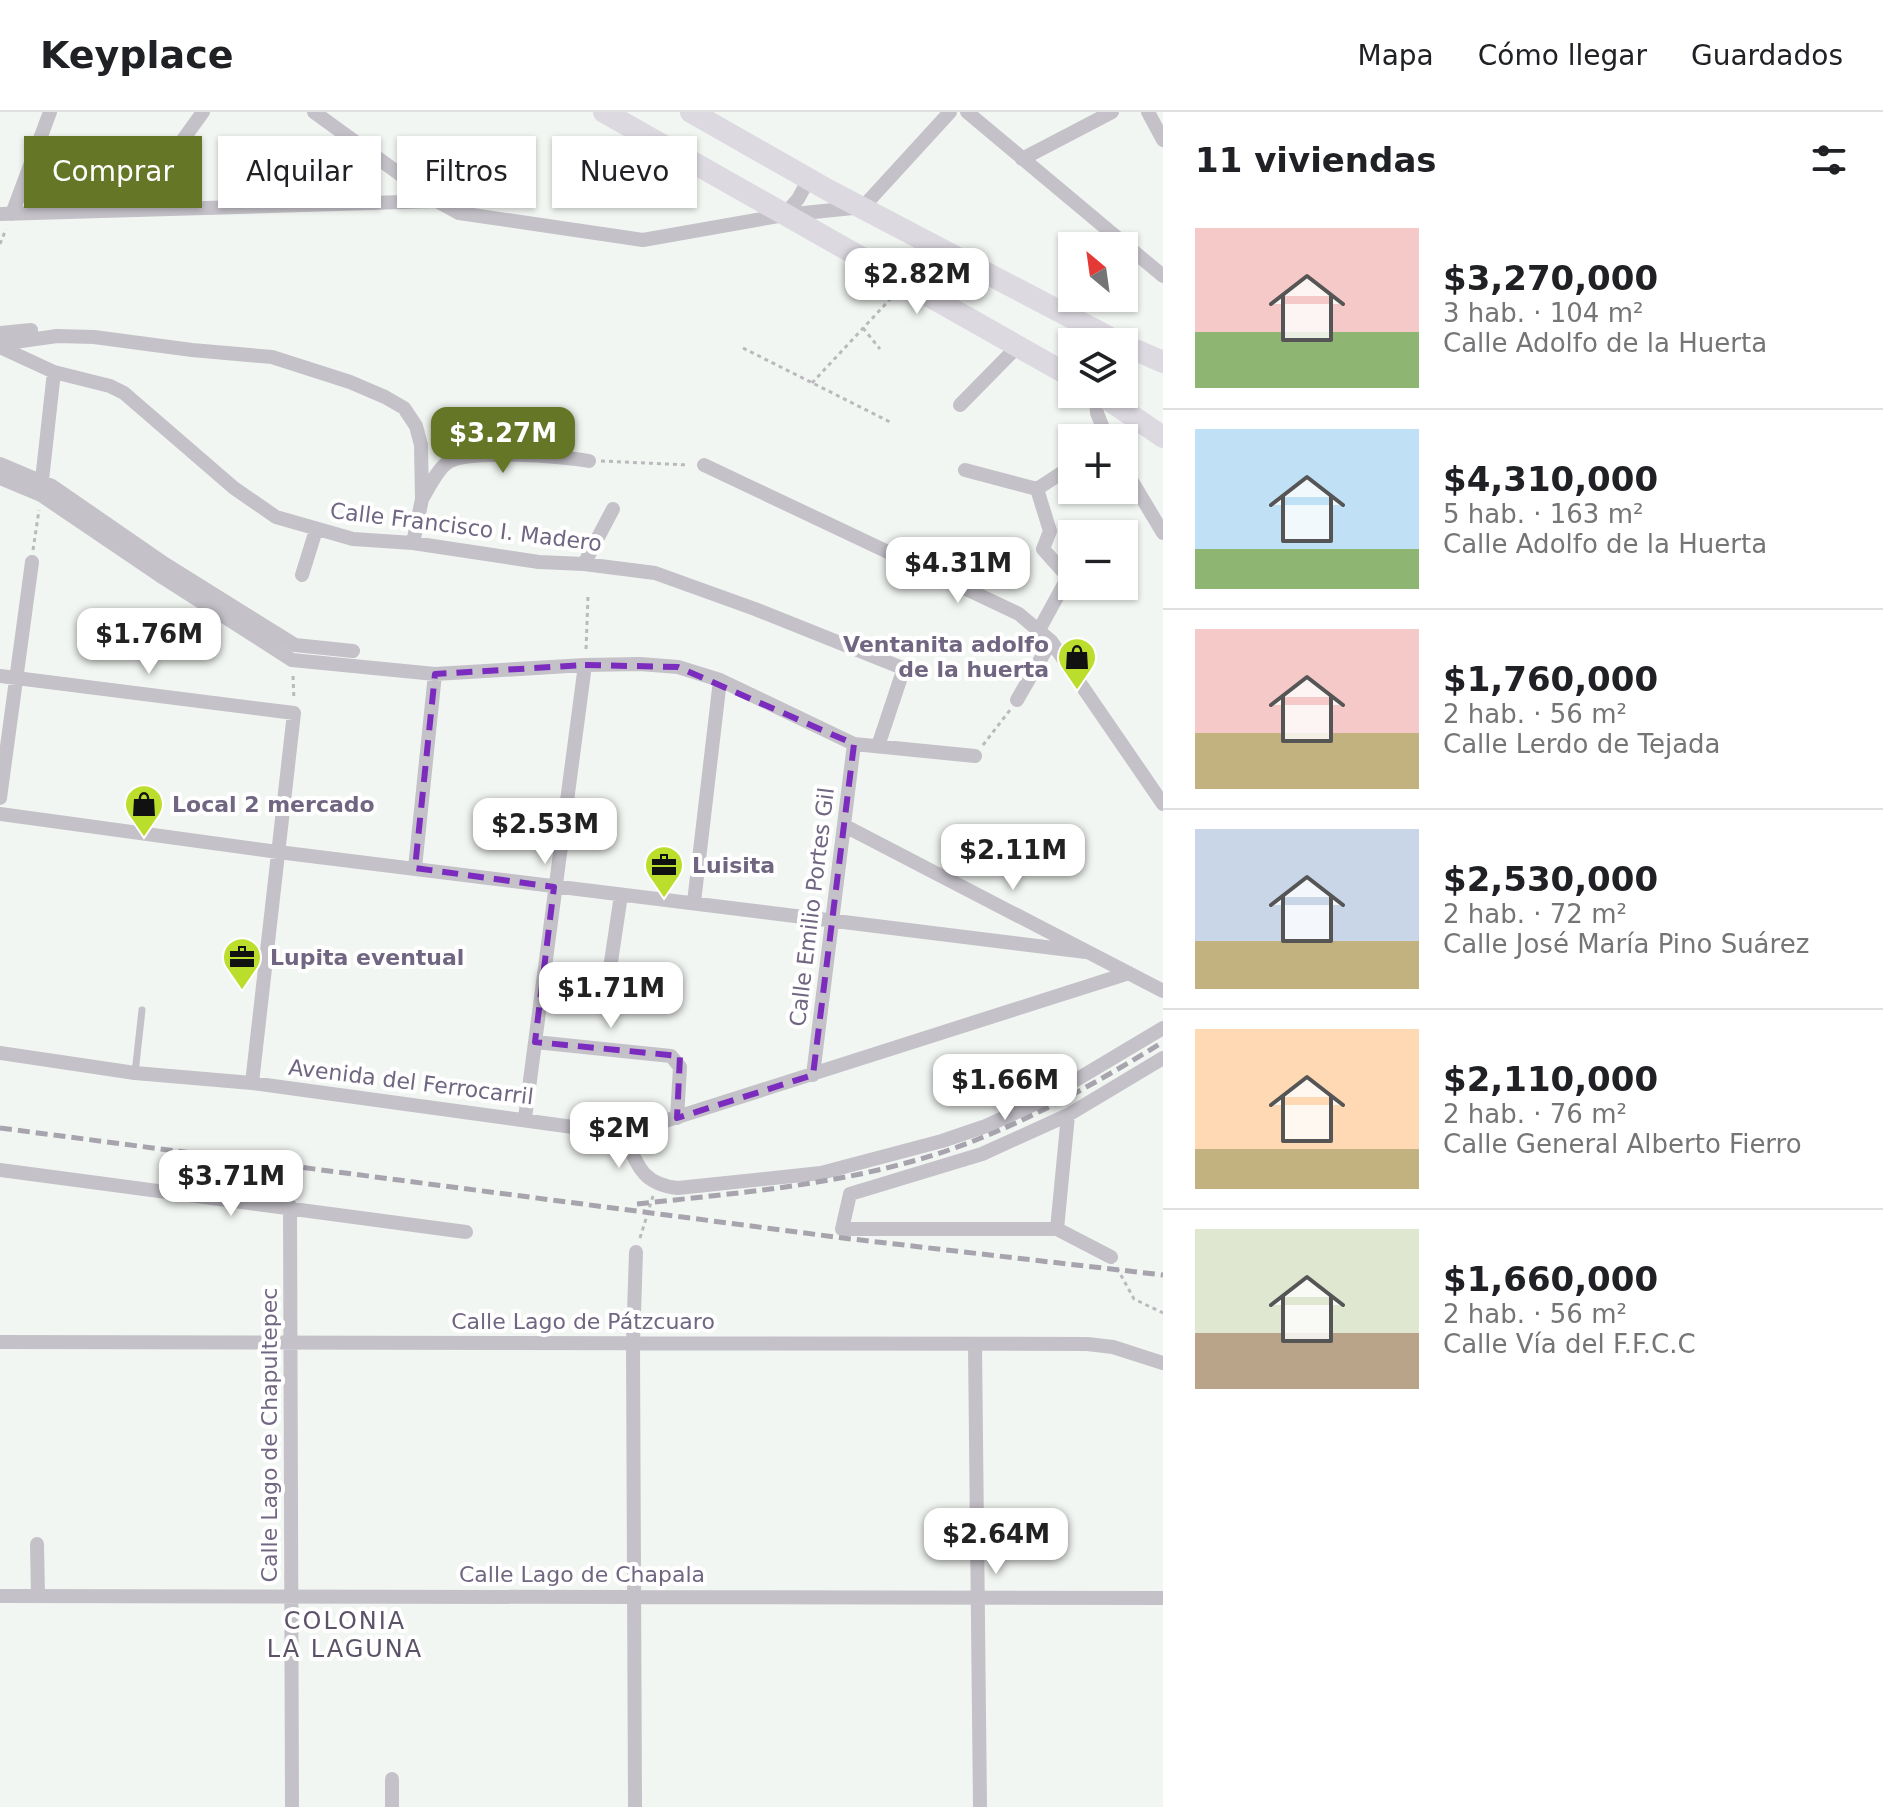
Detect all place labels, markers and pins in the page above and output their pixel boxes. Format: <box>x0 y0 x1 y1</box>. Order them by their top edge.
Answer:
pin: $2.82M <box>852 248 982 316</box>
pin: $3.27M <box>438 407 568 475</box>
pin: $4.31M <box>893 537 1023 605</box>
pin: $1.76M <box>84 608 214 676</box>
place label: Ventanita adolfo de la huerta <box>843 632 1049 682</box>
shop icon: Ventanita adolfo de la huerta <box>1056 636 1098 691</box>
shop icon: Local 2 mercado <box>123 783 165 838</box>
place label: Local 2 mercado <box>172 792 375 817</box>
pin: $2.53M <box>480 798 610 866</box>
pin: $2.11M <box>948 824 1078 892</box>
office icon: Luisita <box>643 844 685 899</box>
place label: Luisita <box>692 853 775 878</box>
office icon: Lupita eventual <box>221 936 263 991</box>
place label: Lupita eventual <box>270 945 464 970</box>
pin: $1.71M <box>546 962 676 1030</box>
pin: $1.66M <box>940 1054 1070 1122</box>
pin: $2M <box>580 1102 658 1170</box>
pin: $3.71M <box>166 1150 296 1218</box>
pin: $2.64M <box>931 1508 1061 1576</box>

